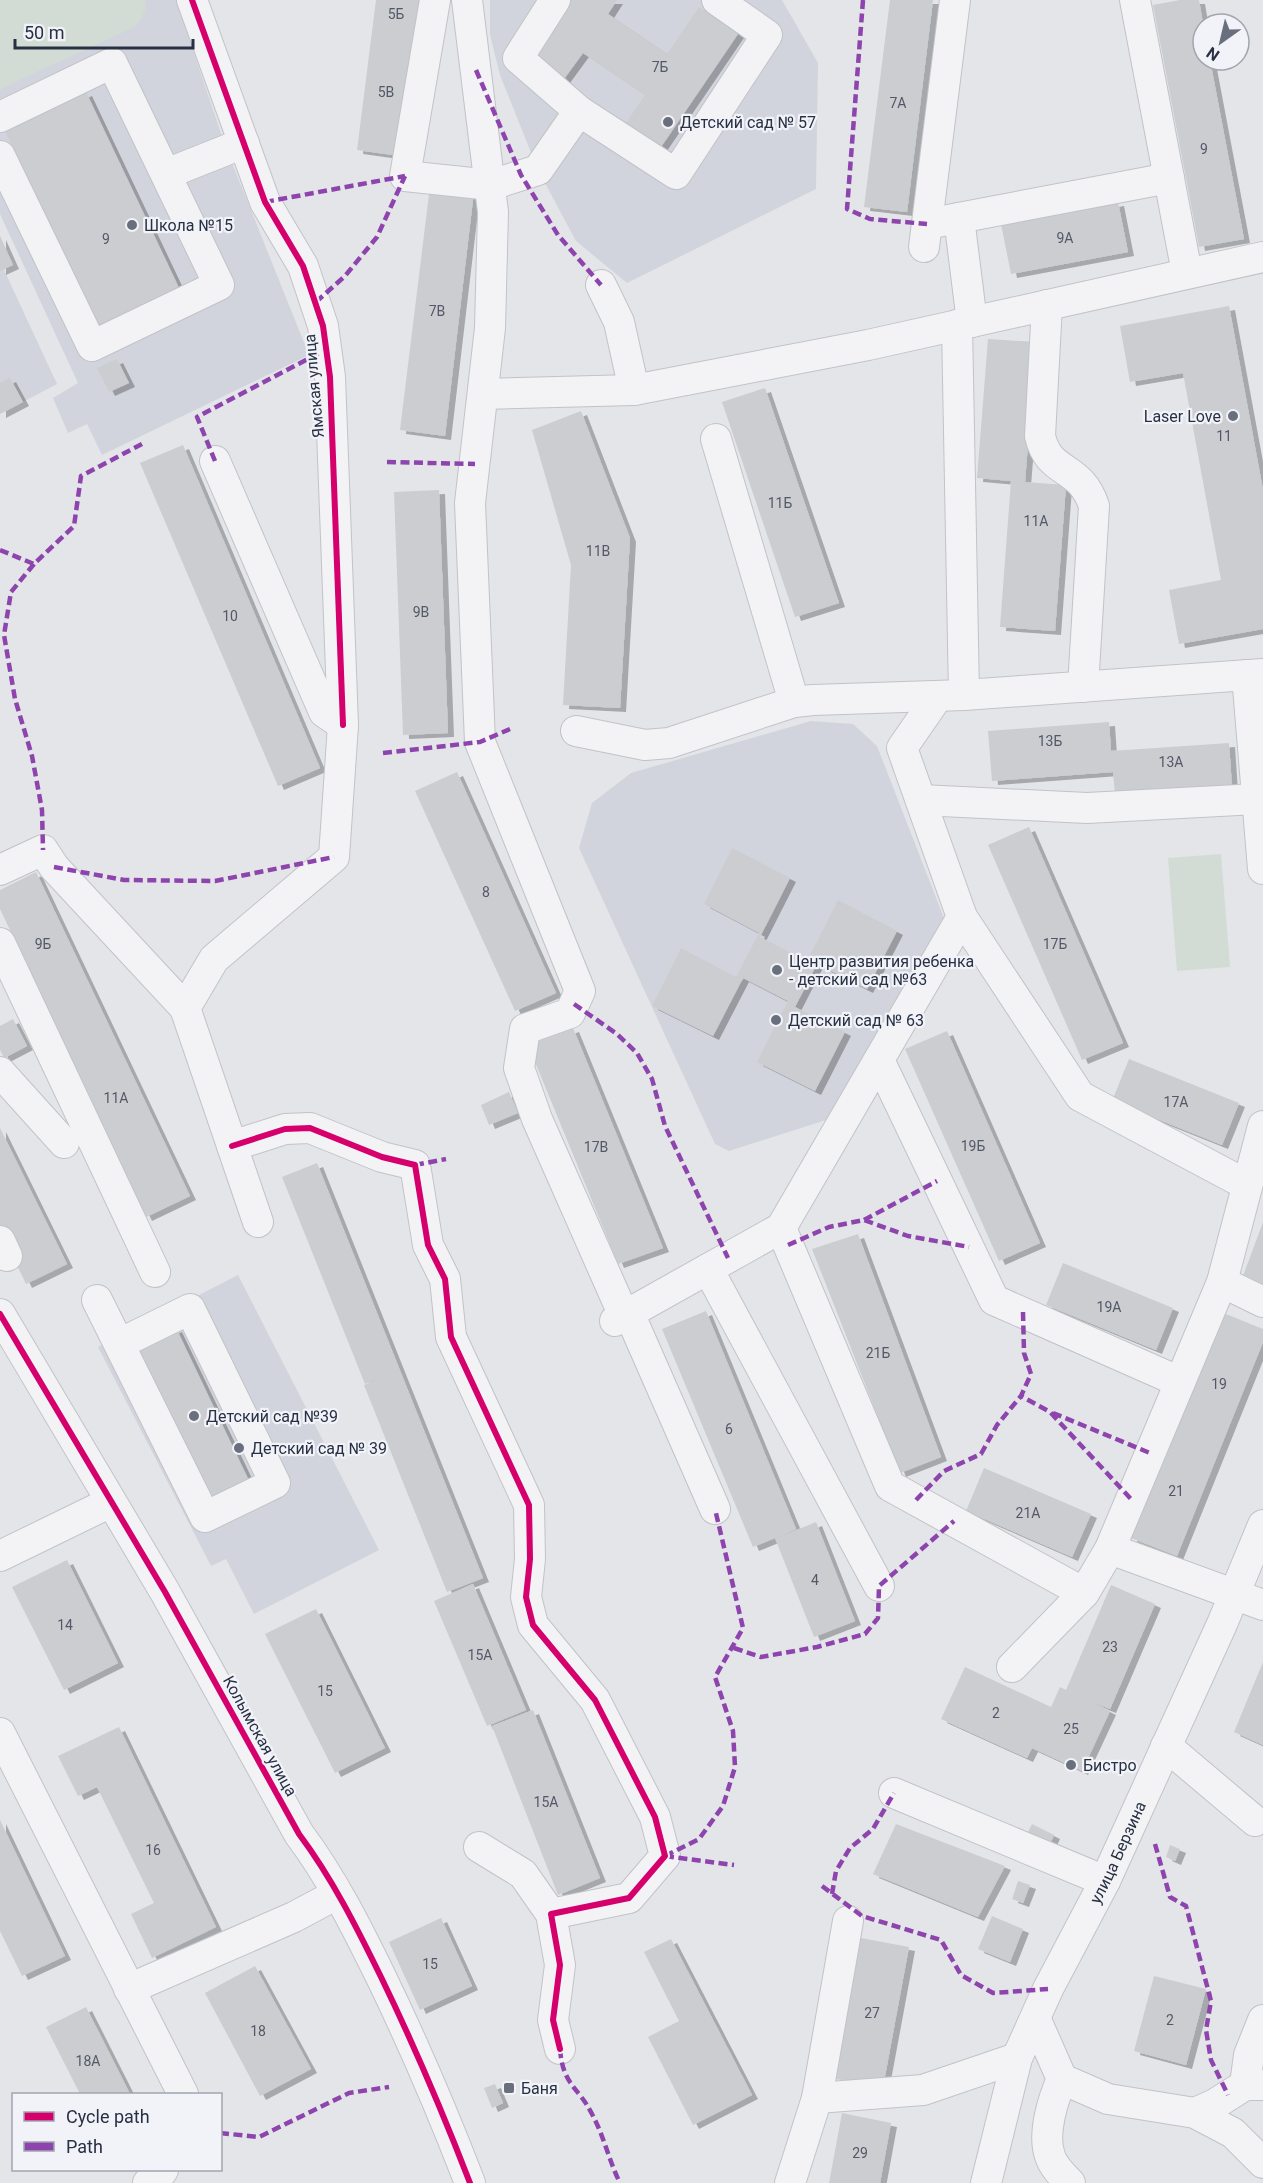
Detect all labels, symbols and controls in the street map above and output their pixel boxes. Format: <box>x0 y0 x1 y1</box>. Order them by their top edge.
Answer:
house number: 5Б <box>388 6 405 22</box>
scale bar <box>15 12 194 50</box>
north arrow <box>1191 12 1251 72</box>
text: 50 m <box>24 22 64 43</box>
text: N <box>1203 43 1223 65</box>
house number: 7Б <box>652 59 669 75</box>
house number: 5В <box>378 84 394 100</box>
house number: 7А <box>889 95 907 111</box>
place label: Детский сад № 57 <box>680 113 816 132</box>
marker: Детский сад № 57 <box>661 115 675 129</box>
house number: 9 <box>1200 141 1208 157</box>
place label: Школа №15 <box>144 216 233 235</box>
marker: Школа №15 <box>125 218 139 232</box>
house number: 9А <box>1056 230 1074 246</box>
house number: 9 <box>102 231 110 247</box>
house number: 7В <box>429 303 445 319</box>
street label: Ямская улица <box>300 333 328 439</box>
place label: Laser Love <box>1144 407 1221 426</box>
marker: Laser Love <box>1226 409 1240 423</box>
house number: 11 <box>1216 428 1232 444</box>
house number: 11Б <box>768 495 792 511</box>
house number: 11А <box>1024 513 1048 529</box>
house number: 11В <box>586 543 610 559</box>
house number: 9В <box>413 604 429 620</box>
house number: 10 <box>222 608 238 624</box>
house number: 13Б <box>1038 733 1062 749</box>
house number: 13А <box>1159 754 1183 770</box>
house number: 8 <box>482 884 490 900</box>
house number: 9Б <box>35 936 52 952</box>
house number: 17Б <box>1043 936 1067 952</box>
place label: Центр развития ребенка - детский сад №63 <box>789 952 974 989</box>
marker: Центр развития ребенка - детский сад №63 <box>770 963 784 977</box>
place label: Детский сад № 63 <box>788 1011 924 1030</box>
marker: Детский сад № 63 <box>769 1013 783 1027</box>
house number: 11А <box>104 1090 128 1106</box>
house number: 17А <box>1164 1094 1188 1110</box>
house number: 19Б <box>961 1138 985 1154</box>
house number: 17В <box>584 1139 608 1155</box>
house number: 19А <box>1097 1299 1121 1315</box>
house number: 21Б <box>866 1345 890 1361</box>
house number: 19 <box>1211 1376 1227 1392</box>
place label: Детский сад №39 <box>206 1407 338 1426</box>
marker: Детский сад №39 <box>187 1409 201 1423</box>
house number: 6 <box>725 1421 733 1437</box>
place label: Детский сад № 39 <box>251 1439 387 1458</box>
marker: Детский сад № 39 <box>232 1441 246 1455</box>
house number: 21 <box>1168 1483 1184 1499</box>
house number: 21А <box>1016 1505 1040 1521</box>
house number: 4 <box>811 1572 819 1588</box>
house number: 14 <box>57 1617 73 1633</box>
house number: 23 <box>1102 1639 1118 1655</box>
house number: 15А <box>468 1647 492 1663</box>
street label: Колымская улица <box>219 1672 301 1800</box>
house number: 15 <box>317 1683 333 1699</box>
house number: 2 <box>992 1705 1000 1721</box>
house number: 25 <box>1063 1721 1079 1737</box>
place label: Бистро <box>1083 1756 1137 1775</box>
marker: Бистро <box>1064 1758 1078 1772</box>
house number: 15А <box>534 1794 558 1810</box>
street label: улица Берзина <box>1085 1798 1150 1907</box>
house number: 16 <box>145 1842 161 1858</box>
house number: 15 <box>422 1956 438 1972</box>
house number: 27 <box>864 2005 880 2021</box>
house number: 2 <box>1166 2012 1174 2028</box>
house number: 18 <box>250 2023 266 2039</box>
house number: 18А <box>76 2053 100 2069</box>
place label: Баня <box>521 2079 558 2098</box>
marker: Баня <box>502 2081 516 2095</box>
legend <box>12 2093 222 2171</box>
text: Cycle path <box>66 2106 150 2127</box>
text: Path <box>66 2136 103 2157</box>
house number: 29 <box>852 2145 868 2161</box>

